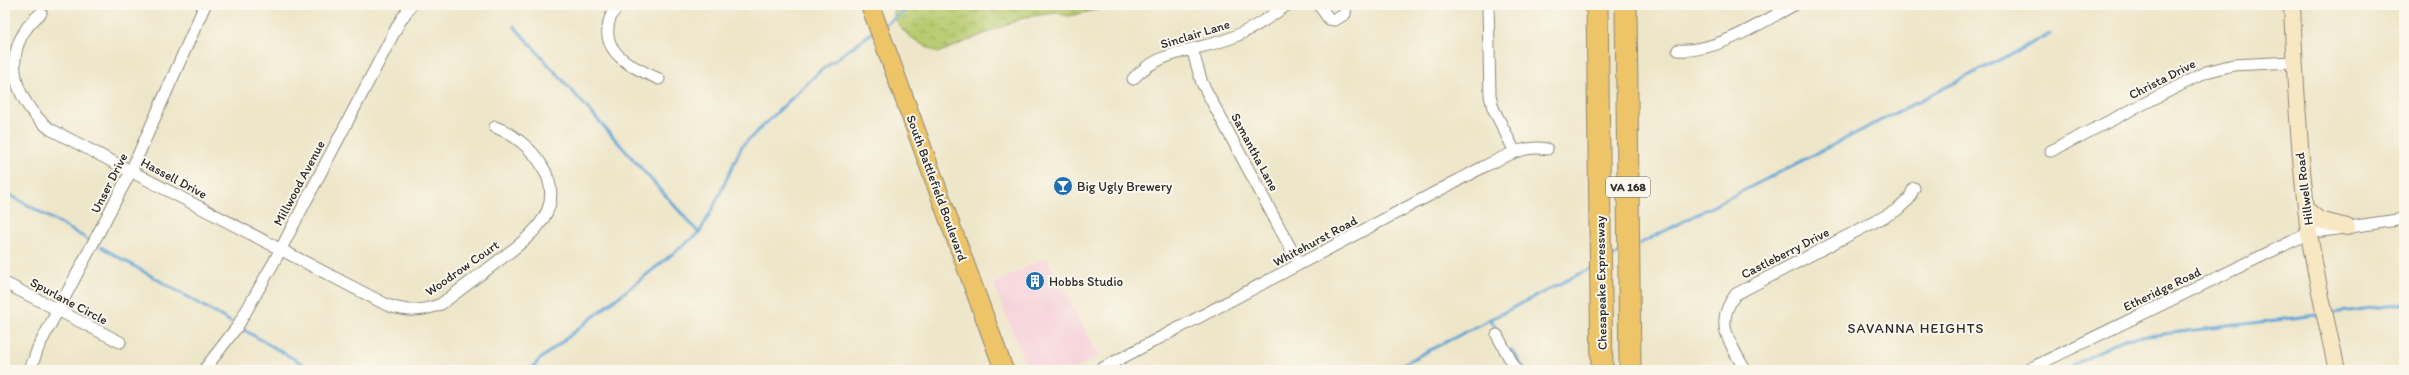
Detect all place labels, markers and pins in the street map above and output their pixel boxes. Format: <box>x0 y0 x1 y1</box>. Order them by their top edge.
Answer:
bar icon: Big Ugly Brewery <box>1052 175 1074 197</box>
place label: Big Ugly Brewery <box>1077 179 1172 194</box>
building icon: Hobbs Studio <box>1024 270 1046 292</box>
place label: Hobbs Studio <box>1049 274 1124 289</box>

